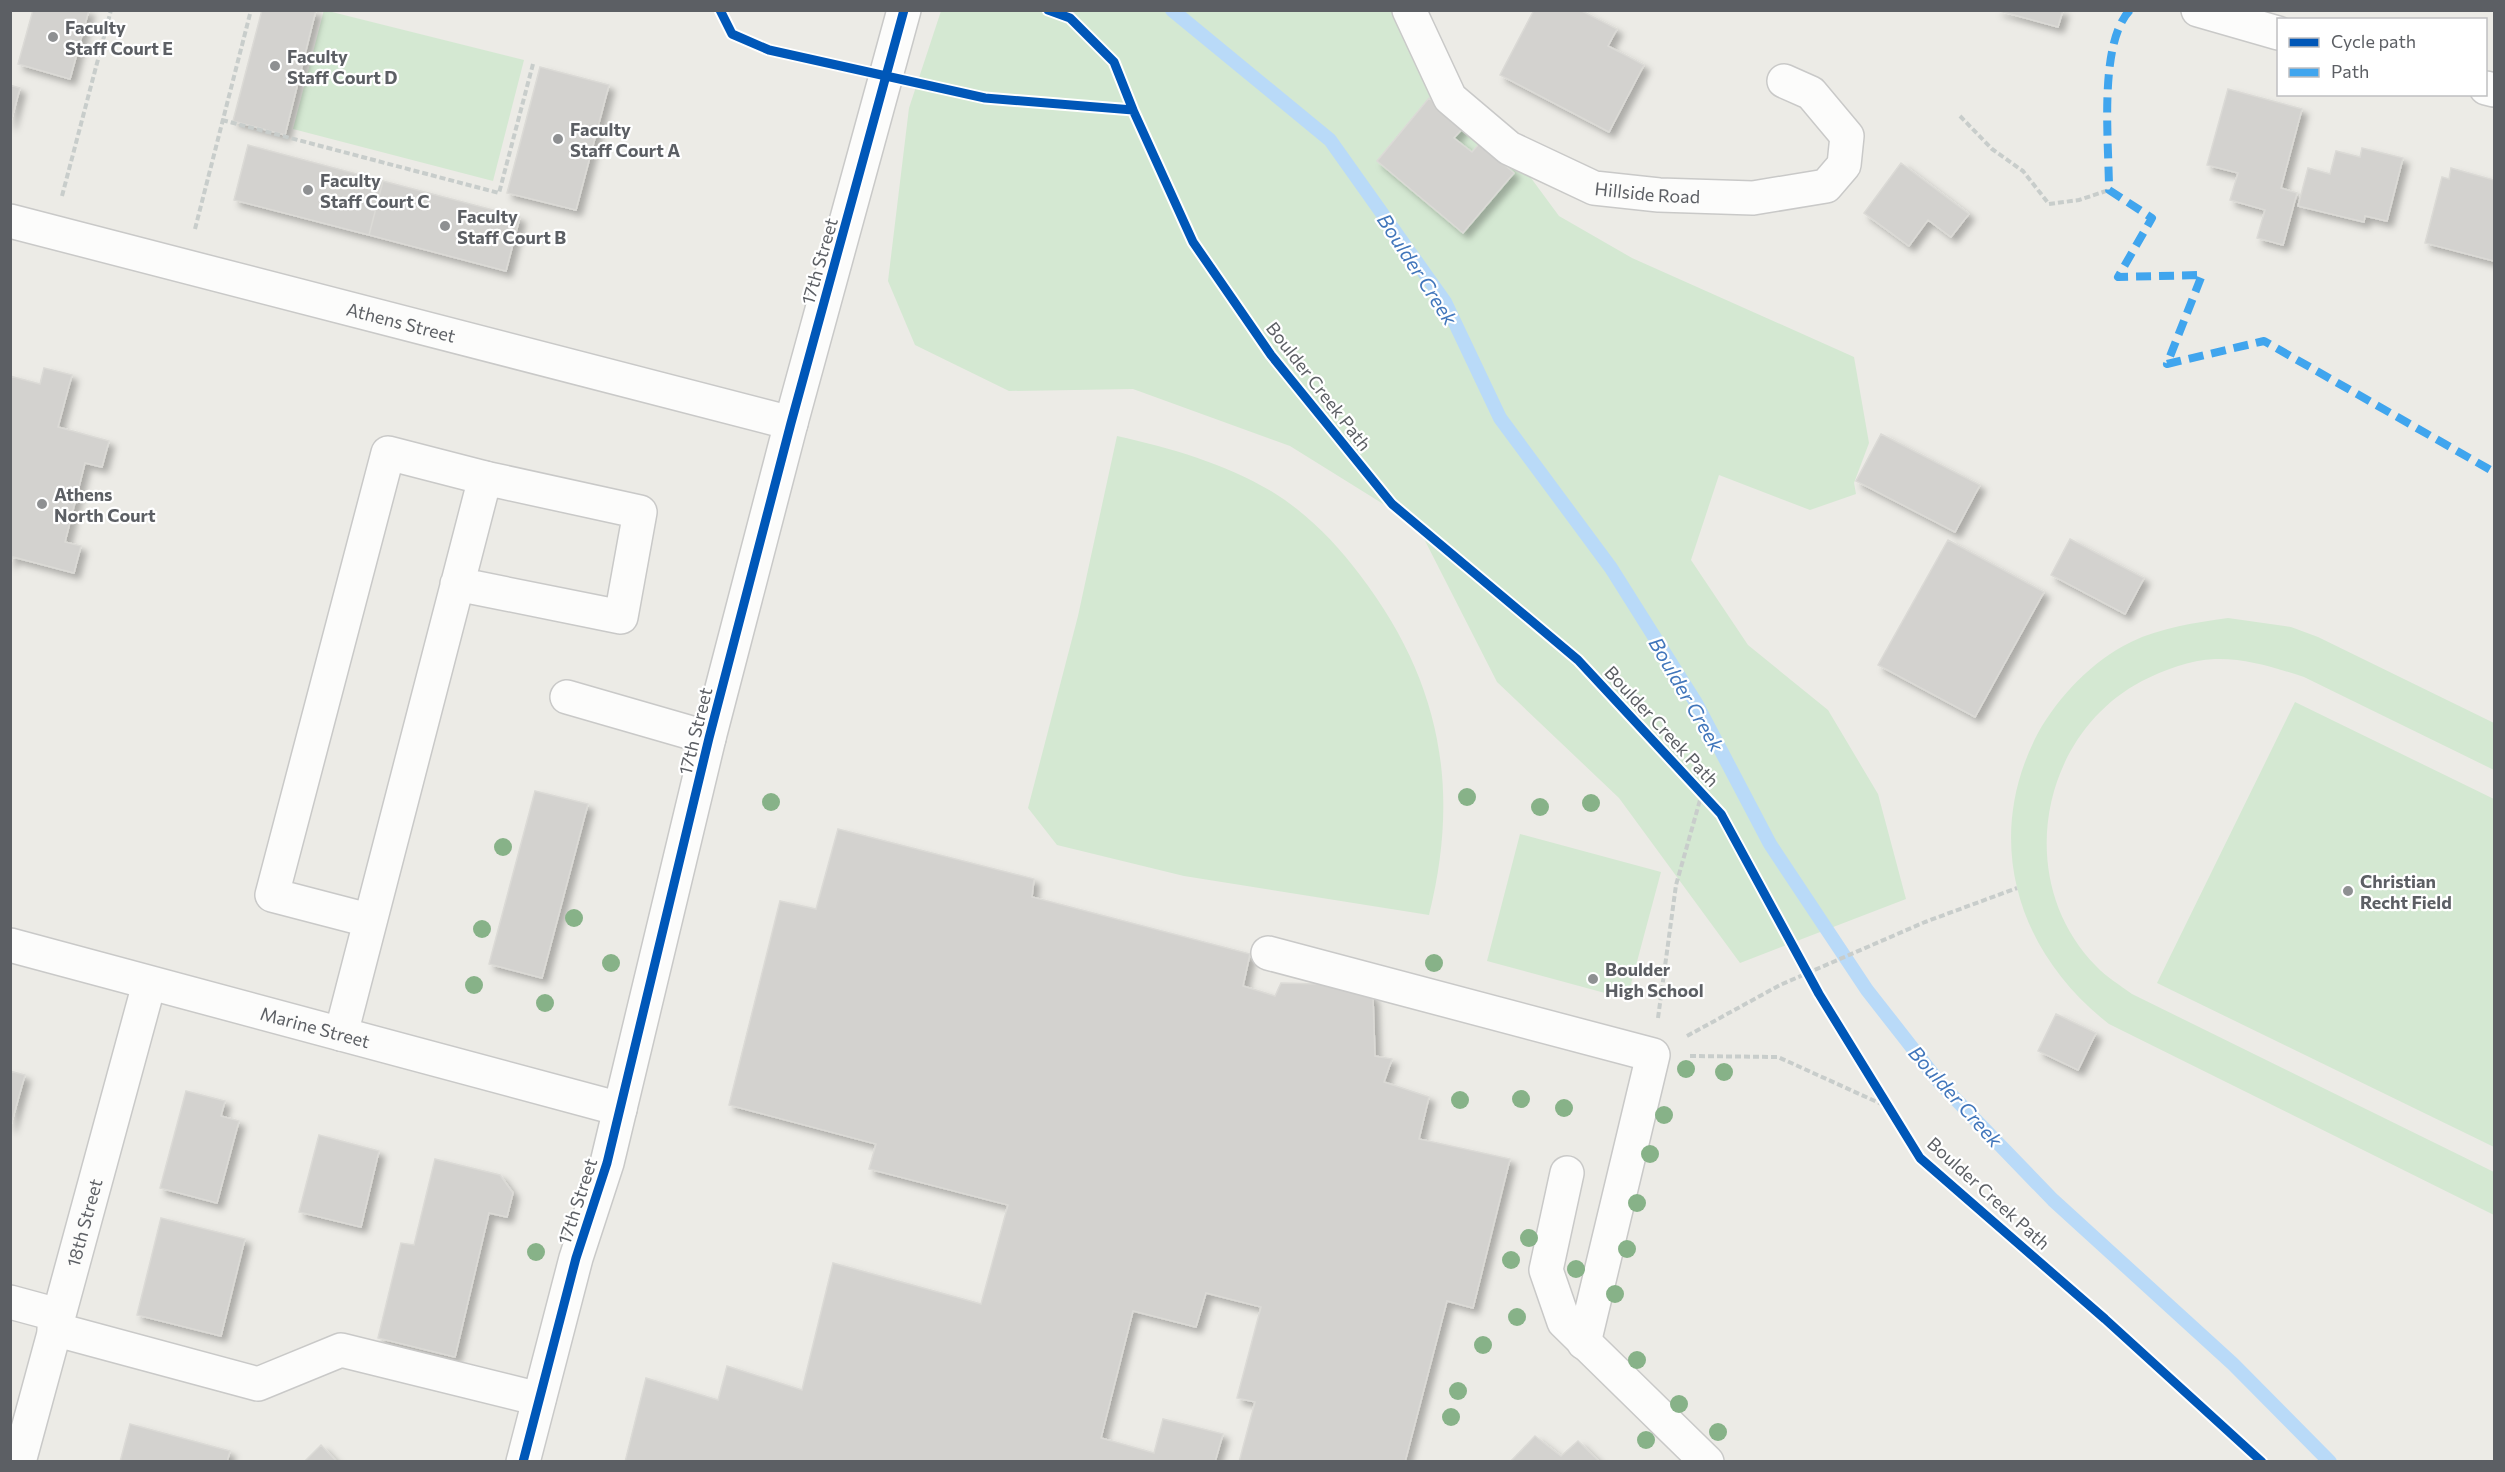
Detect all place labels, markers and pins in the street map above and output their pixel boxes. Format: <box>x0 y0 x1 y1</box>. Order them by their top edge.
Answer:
place label: Faculty Staff Court E <box>65 16 173 59</box>
marker: Faculty Staff Court E <box>46 30 60 44</box>
place label: Faculty Staff Court D <box>287 45 397 88</box>
marker: Faculty Staff Court D <box>268 59 282 73</box>
place label: Faculty Staff Court A <box>570 118 680 161</box>
marker: Faculty Staff Court A <box>551 132 565 146</box>
place label: Faculty Staff Court C <box>320 169 430 212</box>
marker: Faculty Staff Court C <box>301 183 315 197</box>
place label: Faculty Staff Court B <box>457 205 566 248</box>
marker: Faculty Staff Court B <box>438 219 452 233</box>
place label: Athens North Court <box>54 483 156 526</box>
marker: Athens North Court <box>35 497 49 511</box>
place label: Christian Recht Field <box>2360 870 2452 913</box>
marker: Christian Recht Field <box>2341 884 2355 898</box>
place label: Boulder High School <box>1605 958 1704 1001</box>
marker: Boulder High School <box>1586 972 1600 986</box>

